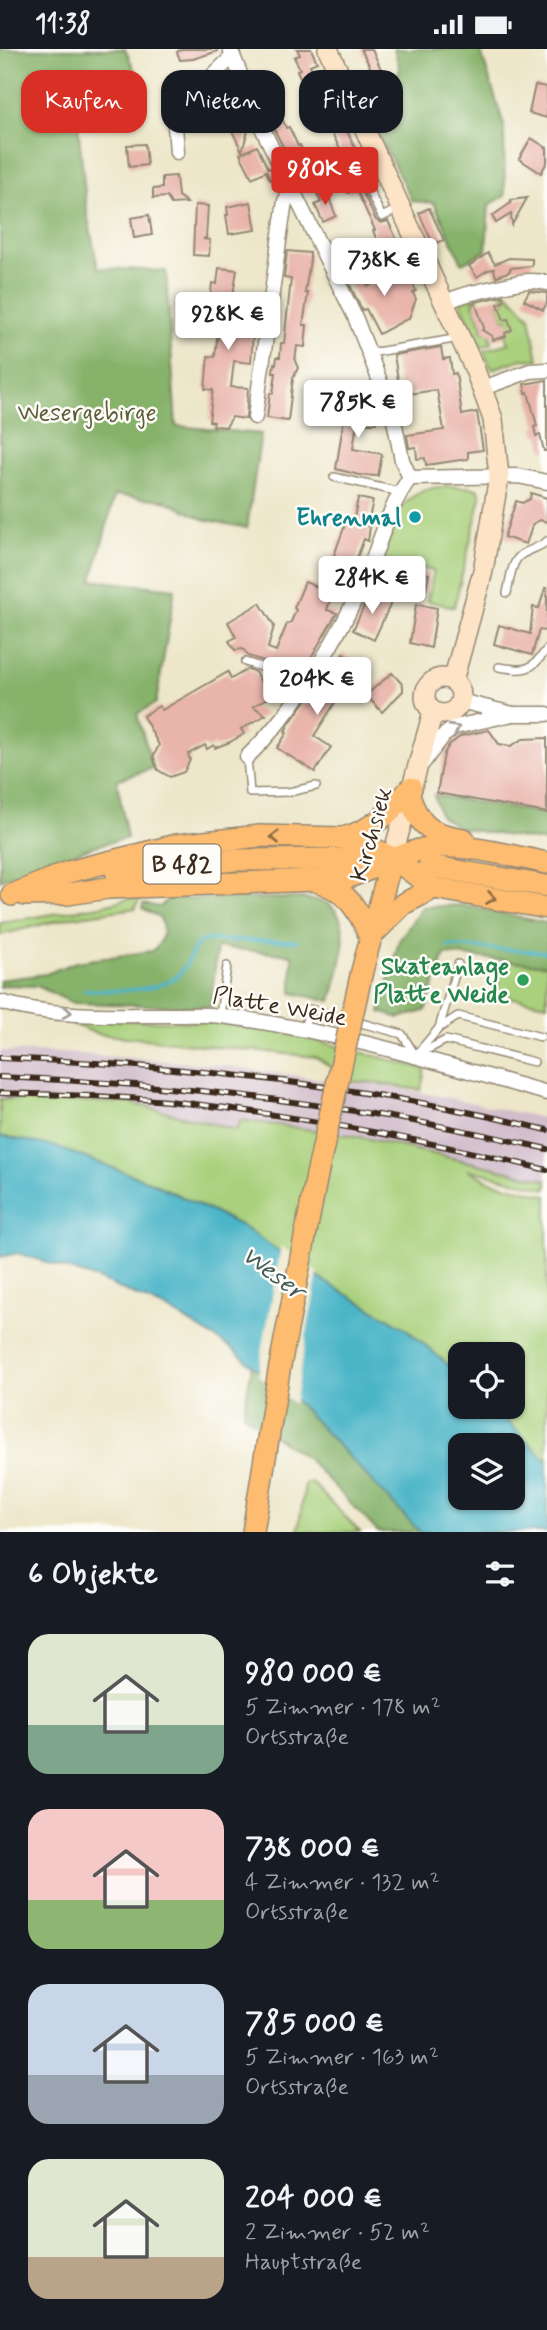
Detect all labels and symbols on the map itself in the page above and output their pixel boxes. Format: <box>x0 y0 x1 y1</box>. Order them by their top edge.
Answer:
pin: 980K € <box>268 148 382 207</box>
pin: 738K € <box>327 239 441 298</box>
pin: 928K € <box>171 293 285 352</box>
pin: 785K € <box>301 381 415 440</box>
park label: Wesergebirge <box>17 398 157 429</box>
place label: Ehrenmal <box>296 503 401 534</box>
marker: Ehrenmal <box>407 509 423 525</box>
pin: 284K € <box>315 557 429 616</box>
pin: 204K € <box>260 657 374 717</box>
one-way arrow <box>448 724 460 738</box>
street label: Kirchsiek <box>344 784 401 885</box>
one-way arrow <box>269 829 280 844</box>
road number: B 482 <box>144 845 220 883</box>
one-way arrow <box>485 890 497 905</box>
place label: Skateanlage Platte Weide <box>373 952 509 1011</box>
marker: Skateanlage Platte Weide <box>515 972 531 988</box>
street label: Platte Weide <box>210 980 349 1035</box>
one-way arrow <box>62 1005 73 1020</box>
water label: Weser <box>234 1239 314 1311</box>

